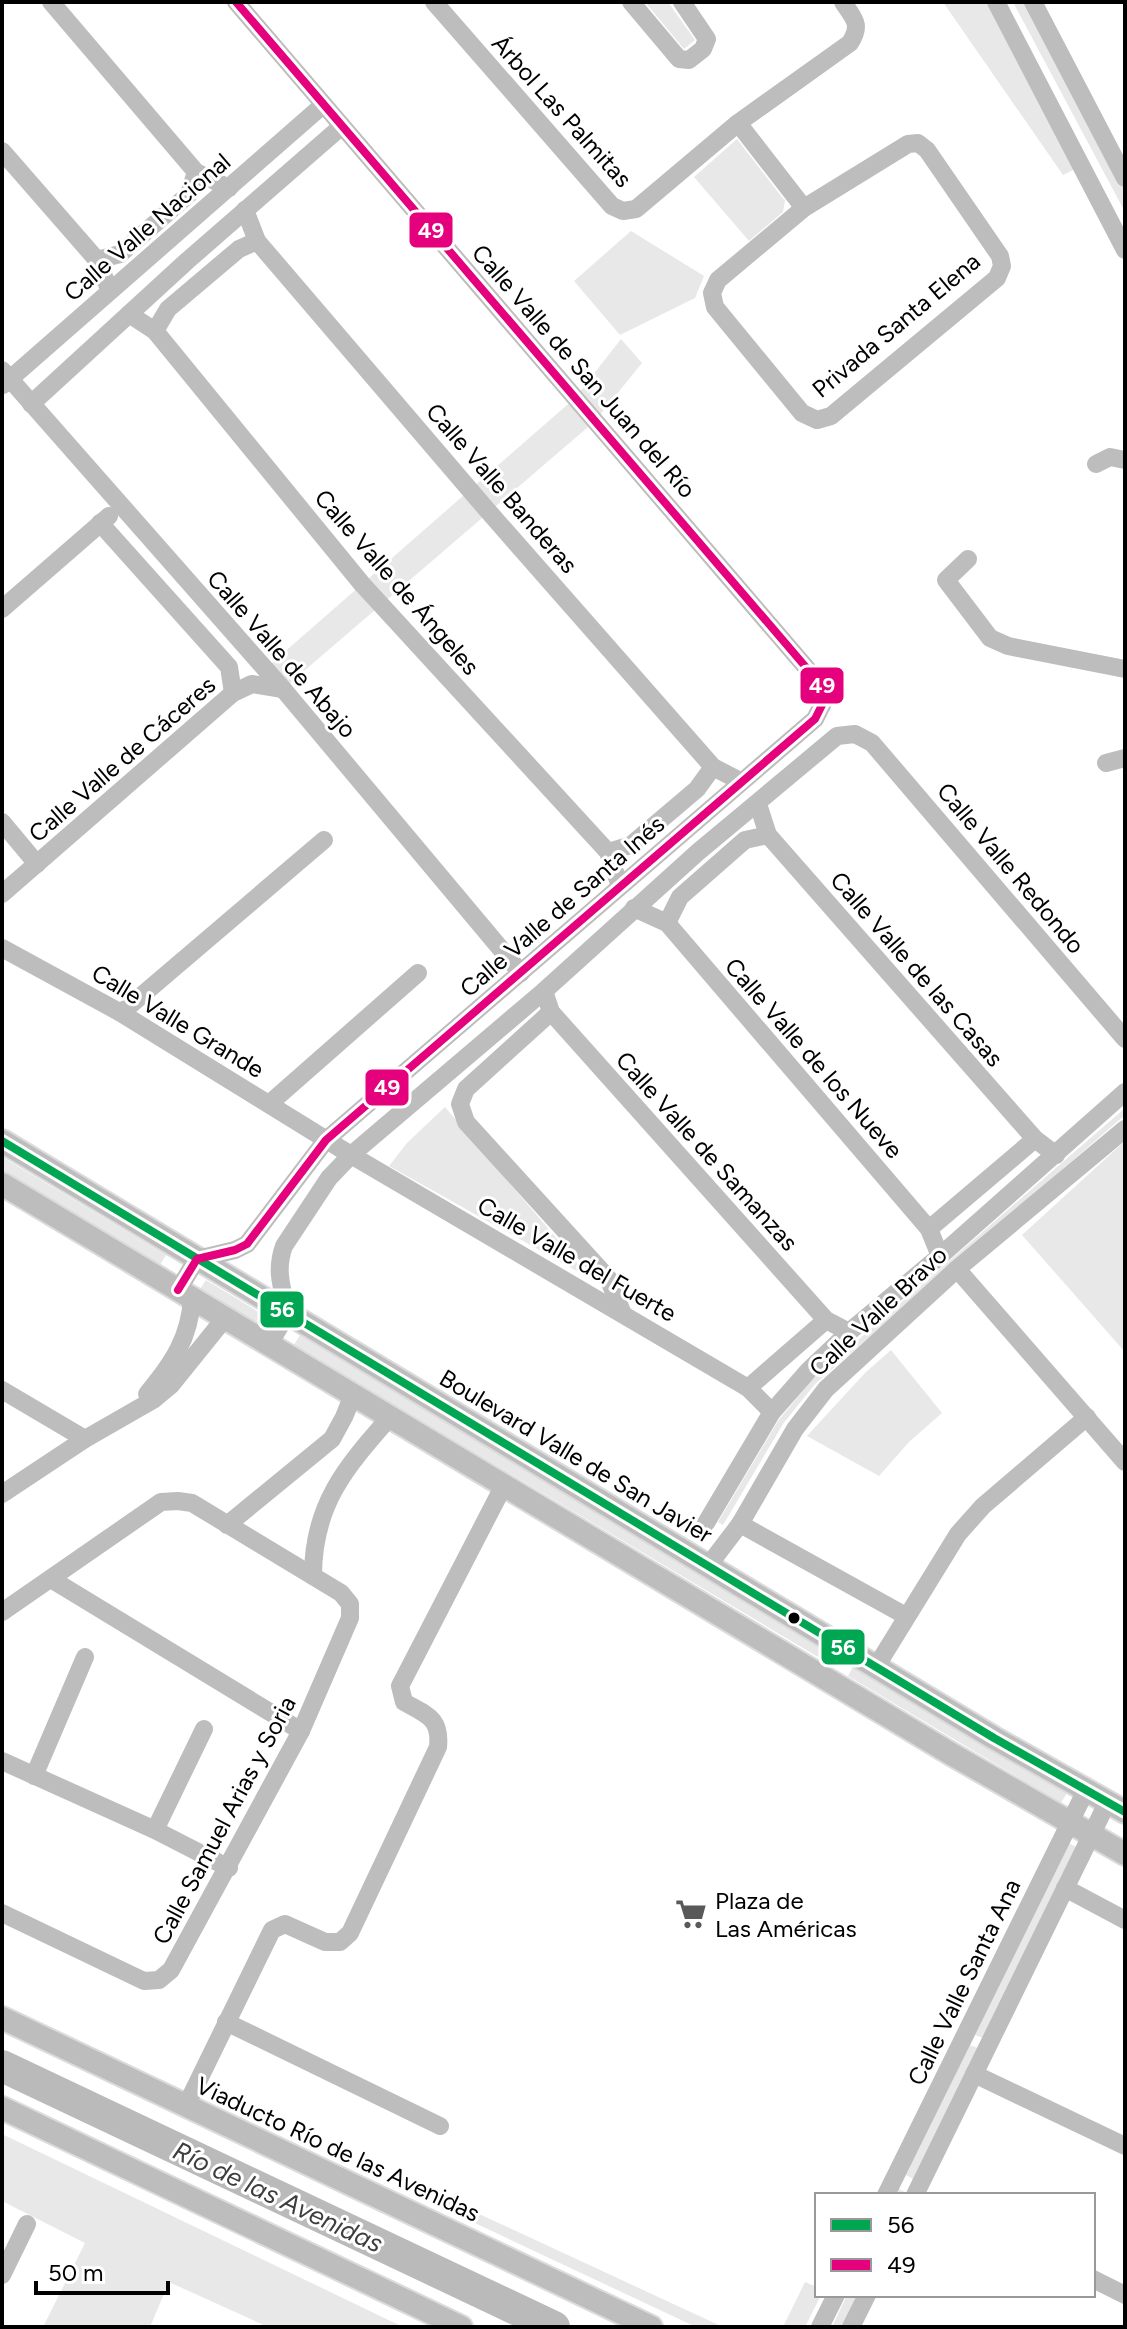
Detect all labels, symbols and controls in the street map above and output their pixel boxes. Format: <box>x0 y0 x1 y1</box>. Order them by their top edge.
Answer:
street label: Árbol Las Palmitas <box>486 29 638 193</box>
street label: Calle Valle Nacional <box>58 147 236 307</box>
line badge: 49 <box>408 211 454 249</box>
text: 49 <box>418 217 444 244</box>
street label: Calle Valle de San Juan del Río <box>466 238 702 504</box>
street label: Privada Santa Elena <box>806 246 986 404</box>
street label: Calle Valle Banderas <box>420 397 584 579</box>
street label: Calle Valle de Ángeles <box>309 483 485 681</box>
street label: Calle Valle de Abajo <box>201 564 363 744</box>
line badge: 49 <box>799 666 845 705</box>
street label: Calle Valle de Cáceres <box>23 670 221 848</box>
text: 49 <box>809 672 835 699</box>
street label: Calle Valle Redondo <box>931 777 1091 959</box>
street label: Calle Valle de Santa Inés <box>454 809 670 1003</box>
street label: Calle Valle de las Casas <box>825 866 1009 1072</box>
street label: Calle Valle de los Nueve <box>719 952 909 1164</box>
street label: Calle Valle Grande <box>87 958 269 1084</box>
street label: Calle Valle de Samanzas <box>610 1045 804 1257</box>
line badge: 49 <box>364 1068 410 1107</box>
text: 49 <box>374 1074 400 1101</box>
street label: Calle Valle del Fuerte <box>473 1190 681 1328</box>
street label: Calle Valle Bravo <box>803 1240 953 1382</box>
line badge: 56 <box>259 1290 305 1329</box>
text: 56 <box>269 1296 295 1323</box>
street label: Boulevard Valle de San Javier <box>434 1363 718 1549</box>
unlabelled marker <box>786 1610 802 1626</box>
line badge: 56 <box>820 1628 866 1666</box>
text: 56 <box>830 1634 856 1661</box>
street label: Calle Samuel Arias y Soria <box>146 1691 302 1949</box>
street label: Calle Valle Santa Ana <box>901 1874 1027 2090</box>
place label: Plaza de Las Américas <box>715 1886 857 1943</box>
supermarket icon: Plaza de Las Américas <box>674 1897 708 1931</box>
street label: Viaducto Río de las Avenidas <box>192 2071 484 2227</box>
water label: Río de las Avenidas <box>168 2135 388 2259</box>
legend <box>815 2193 1095 2297</box>
text: 56 <box>887 2210 914 2239</box>
scale bar <box>36 2245 168 2295</box>
text: 49 <box>887 2250 916 2279</box>
text: 50 m <box>48 2258 104 2287</box>

